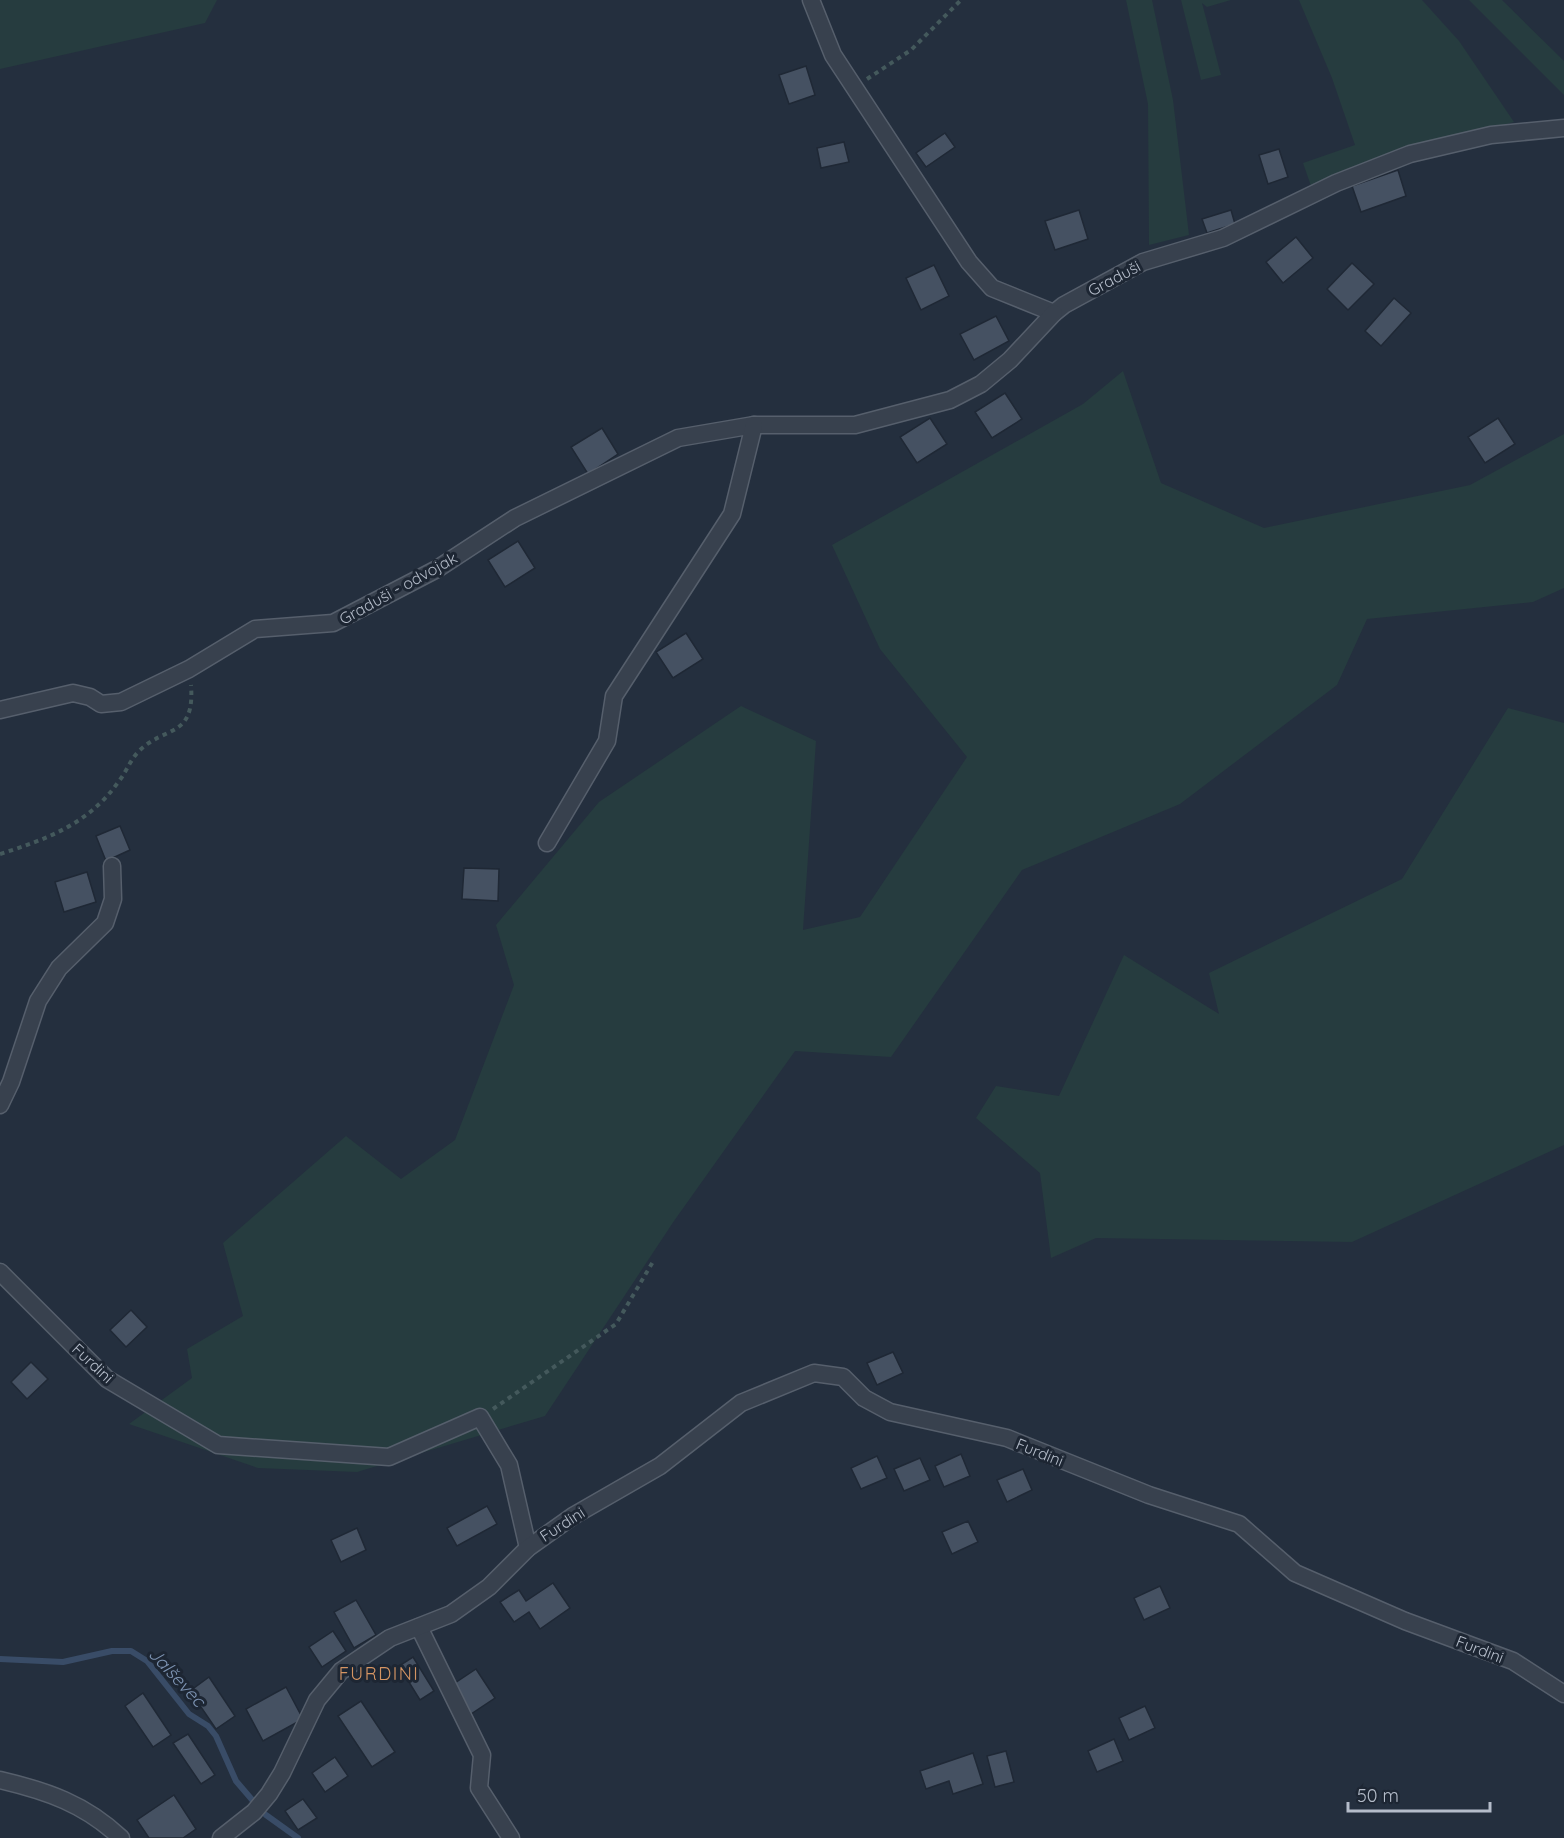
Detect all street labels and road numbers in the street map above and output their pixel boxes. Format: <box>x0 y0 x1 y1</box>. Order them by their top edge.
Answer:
street label: Graduši <box>1084 256 1144 300</box>
street label: Graduši - odvojak <box>336 547 460 629</box>
street label: Furdini <box>68 1339 118 1387</box>
street label: Furdini <box>1013 1433 1067 1471</box>
street label: Furdini <box>536 1502 588 1546</box>
street label: Furdini <box>1453 1631 1507 1667</box>

